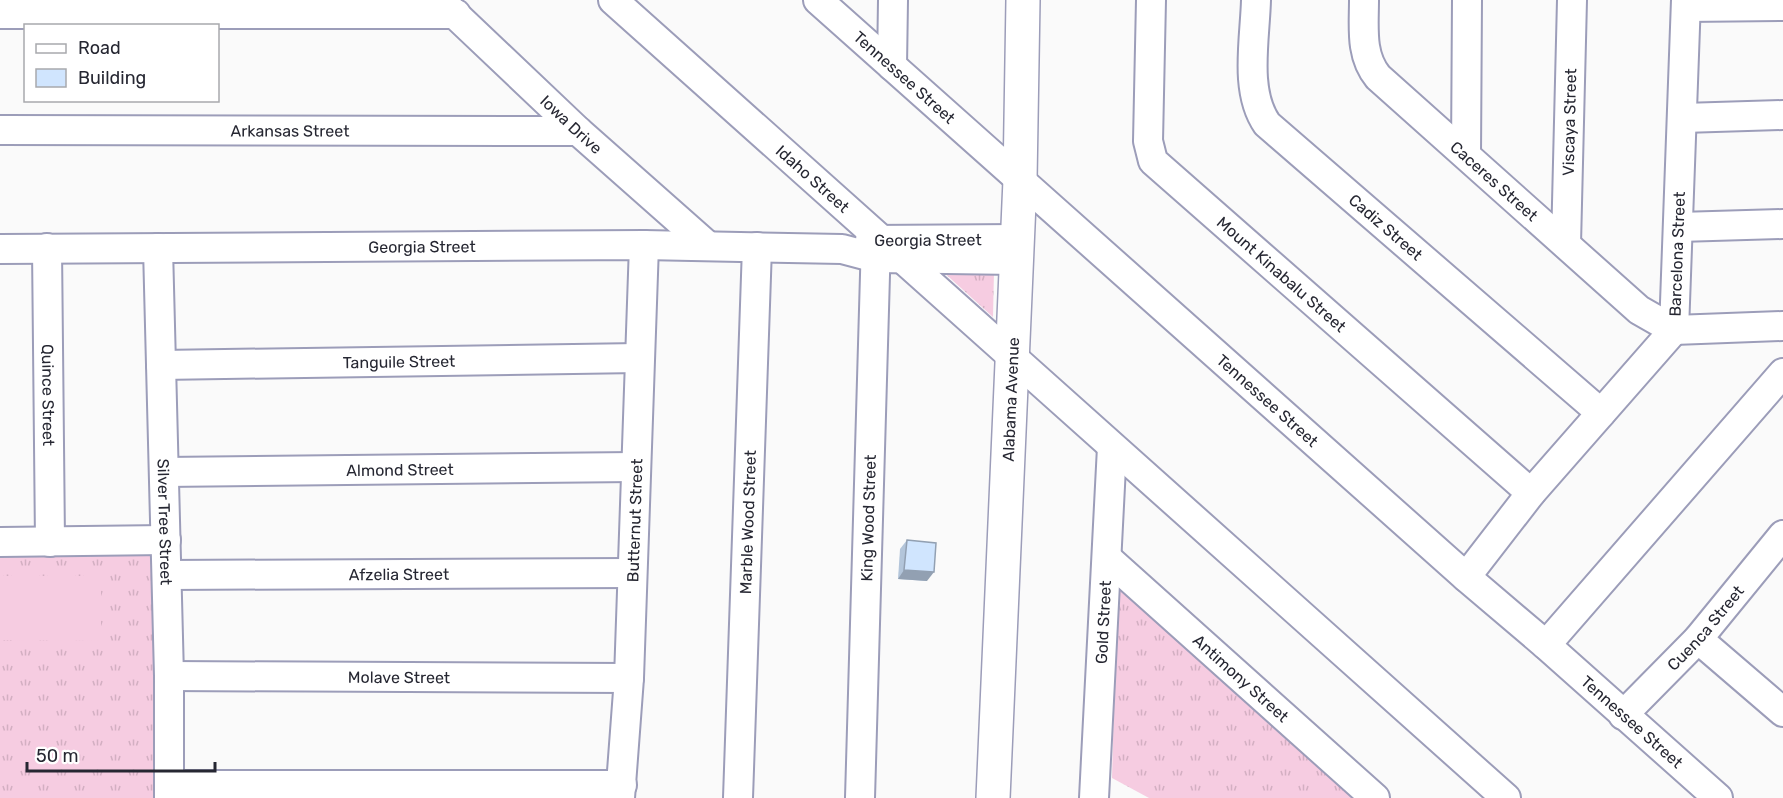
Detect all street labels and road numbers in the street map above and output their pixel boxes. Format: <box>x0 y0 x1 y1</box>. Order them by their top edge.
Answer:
street label: Tennessee Street <box>850 27 959 127</box>
street label: Viscaya Street <box>1558 68 1580 176</box>
street label: Iowa Drive <box>537 91 606 157</box>
street label: Arkansas Street <box>231 121 349 140</box>
street label: Caceres Street <box>1447 137 1542 225</box>
street label: Idaho Street <box>772 141 853 216</box>
street label: Cadiz Street <box>1345 190 1427 264</box>
street label: Barcelona Street <box>1665 191 1689 317</box>
street label: Mount Kinabalu Street <box>1213 212 1350 336</box>
street label: Georgia Street <box>874 230 982 249</box>
street label: Georgia Street <box>368 237 476 256</box>
street label: Alabama Avenue <box>998 337 1023 462</box>
street label: Quince Street <box>38 344 59 446</box>
street label: Tennessee Street <box>1213 350 1322 451</box>
street label: Tanguile Street <box>343 351 455 372</box>
street label: Marble Wood Street <box>736 450 759 595</box>
street label: King Wood Street <box>857 454 879 582</box>
street label: Silver Tree Street <box>154 458 176 585</box>
street label: Butternut Street <box>623 458 646 583</box>
street label: Almond Street <box>346 459 454 480</box>
street label: Afzelia Street <box>349 564 449 584</box>
street label: Gold Street <box>1091 580 1115 665</box>
street label: Cuenca Street <box>1663 581 1748 674</box>
street label: Antimony Street <box>1189 630 1293 726</box>
street label: Molave Street <box>348 667 450 687</box>
street label: Tennessee Street <box>1577 671 1687 772</box>

